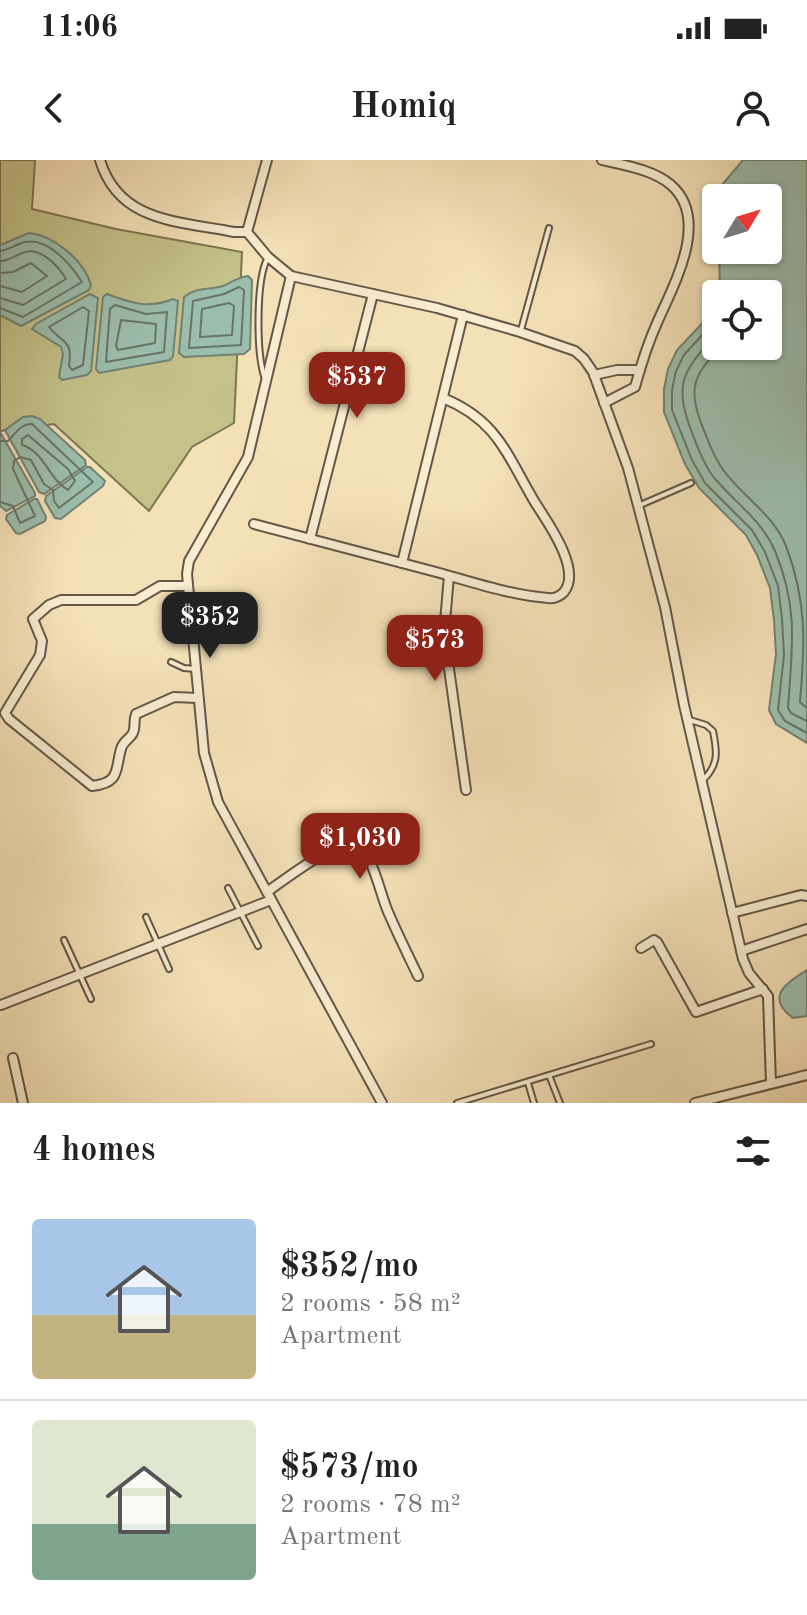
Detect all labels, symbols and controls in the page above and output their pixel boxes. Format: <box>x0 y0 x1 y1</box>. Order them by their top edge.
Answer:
text: 11:06 <box>40 13 118 43</box>
icon: back <box>32 86 76 130</box>
icon: person <box>731 86 775 130</box>
text: Homiq <box>350 90 457 126</box>
north arrow <box>702 184 782 264</box>
map controls <box>702 184 782 360</box>
button: locate <box>702 280 782 360</box>
pin: $537 <box>310 352 404 420</box>
text: $537 <box>327 365 387 391</box>
pin: $352 <box>163 592 257 660</box>
text: $352 <box>180 605 240 631</box>
pin: $573 <box>388 615 482 683</box>
text: $573 <box>405 628 465 654</box>
pin: $1,030 <box>295 813 425 881</box>
text: $1,030 <box>319 826 401 852</box>
icon: filters <box>731 1129 775 1173</box>
text: 4 homes <box>32 1134 155 1168</box>
text: $352/mo <box>280 1250 419 1284</box>
icon: home <box>96 1251 192 1347</box>
text: 2 rooms · 58 m² <box>280 1291 461 1317</box>
text: Apartment <box>280 1323 402 1349</box>
text: $573/mo <box>280 1451 419 1485</box>
icon: home <box>96 1452 192 1548</box>
text: 2 rooms · 78 m² <box>280 1492 461 1518</box>
text: Apartment <box>280 1524 402 1550</box>

